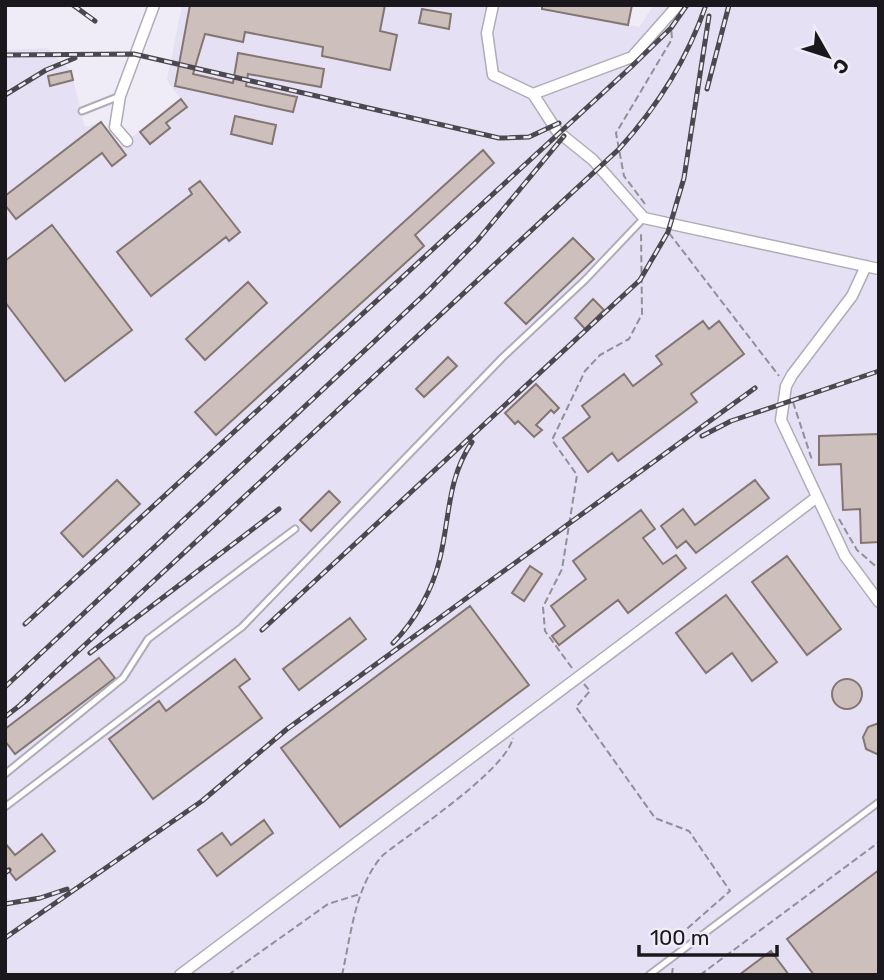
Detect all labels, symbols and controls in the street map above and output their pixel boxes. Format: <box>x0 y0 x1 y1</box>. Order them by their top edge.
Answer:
north arrow <box>793 21 863 91</box>
text: С <box>828 54 854 79</box>
scale bar <box>639 914 777 958</box>
text: 100 m <box>650 925 709 950</box>

